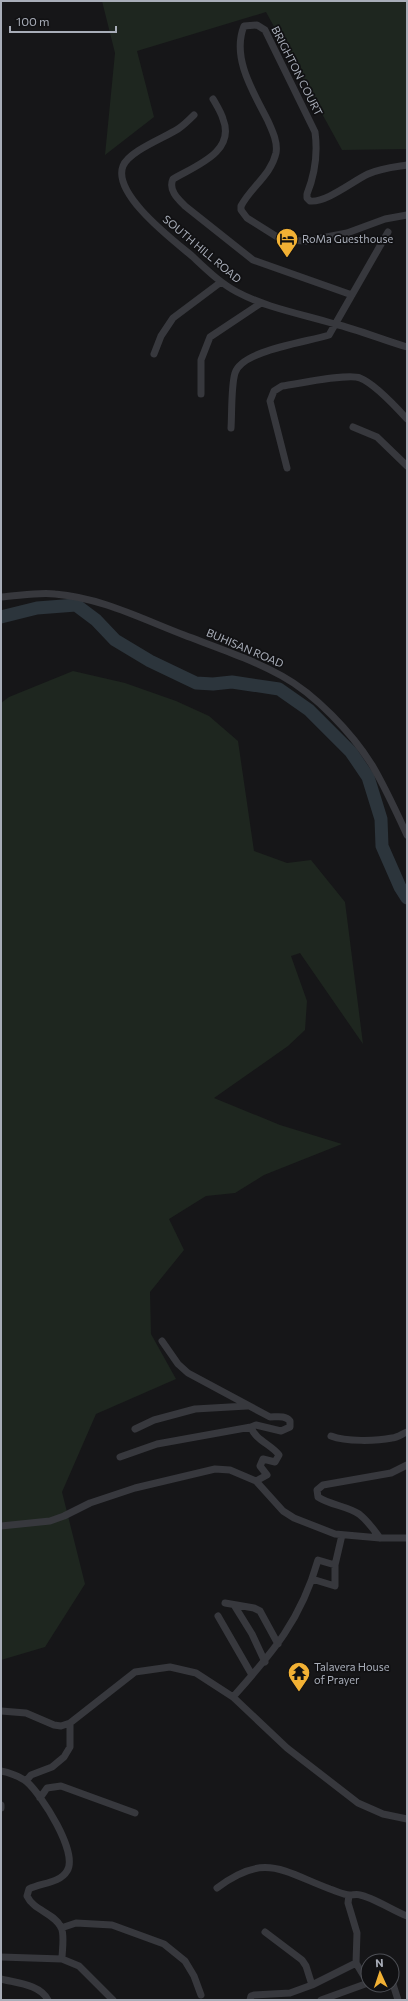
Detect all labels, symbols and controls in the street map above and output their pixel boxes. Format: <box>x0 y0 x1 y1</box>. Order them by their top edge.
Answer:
scale bar <box>10 8 116 34</box>
text: 100 m <box>16 14 50 28</box>
street label: BRIGHTON COURT <box>269 24 326 118</box>
street label: SOUTH HILL ROAD <box>160 212 244 285</box>
hotel icon: RoMa Guesthouse <box>274 226 300 259</box>
place label: RoMa Guesthouse <box>302 232 393 245</box>
street label: BUHISAN ROAD <box>205 625 286 670</box>
temple icon: Talavera House of Prayer <box>286 1660 312 1693</box>
place label: Talavera House of Prayer <box>314 1660 390 1686</box>
north arrow <box>360 1953 400 1993</box>
text: N <box>375 1956 384 1969</box>

